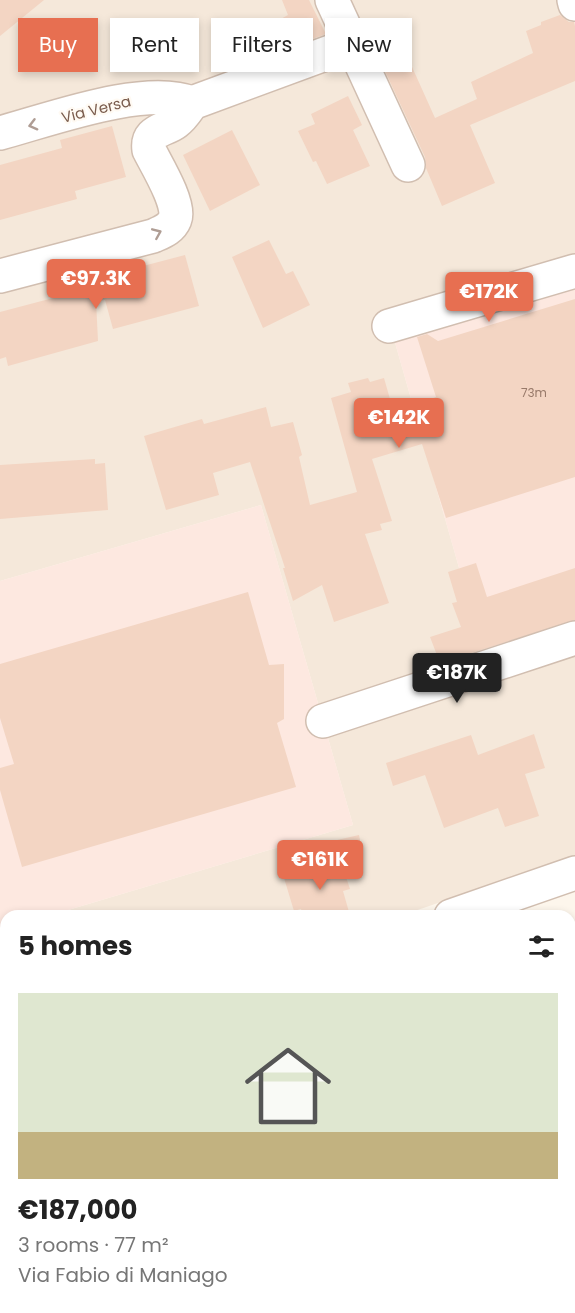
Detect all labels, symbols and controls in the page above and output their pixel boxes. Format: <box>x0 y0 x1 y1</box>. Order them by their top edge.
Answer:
chip: Buy <box>18 18 98 72</box>
chip: Rent <box>110 18 199 72</box>
chip: Filters <box>211 18 313 72</box>
chip: New <box>325 18 412 72</box>
street label: Via Versa <box>59 90 133 128</box>
one-way arrow <box>28 117 38 130</box>
one-way arrow <box>151 228 162 240</box>
pin: €97.3K <box>47 259 145 310</box>
text: €97.3K <box>61 264 131 292</box>
pin: €172K <box>447 272 531 323</box>
text: €172K <box>459 277 519 305</box>
house number: 73m <box>521 384 547 401</box>
pin: €142K <box>357 398 441 449</box>
text: €142K <box>368 403 430 431</box>
pin: €187K <box>415 653 499 704</box>
text: €187K <box>426 658 488 686</box>
pin: €161K <box>278 840 362 891</box>
text: €161K <box>291 845 349 873</box>
text: 5 homes <box>18 928 133 964</box>
icon: filters <box>525 930 558 963</box>
icon: home <box>234 1032 342 1140</box>
text: €187,000 <box>18 1192 138 1228</box>
text: 3 rooms · 77 m² <box>18 1231 169 1259</box>
text: Via Fabio di Maniago <box>18 1261 228 1289</box>

